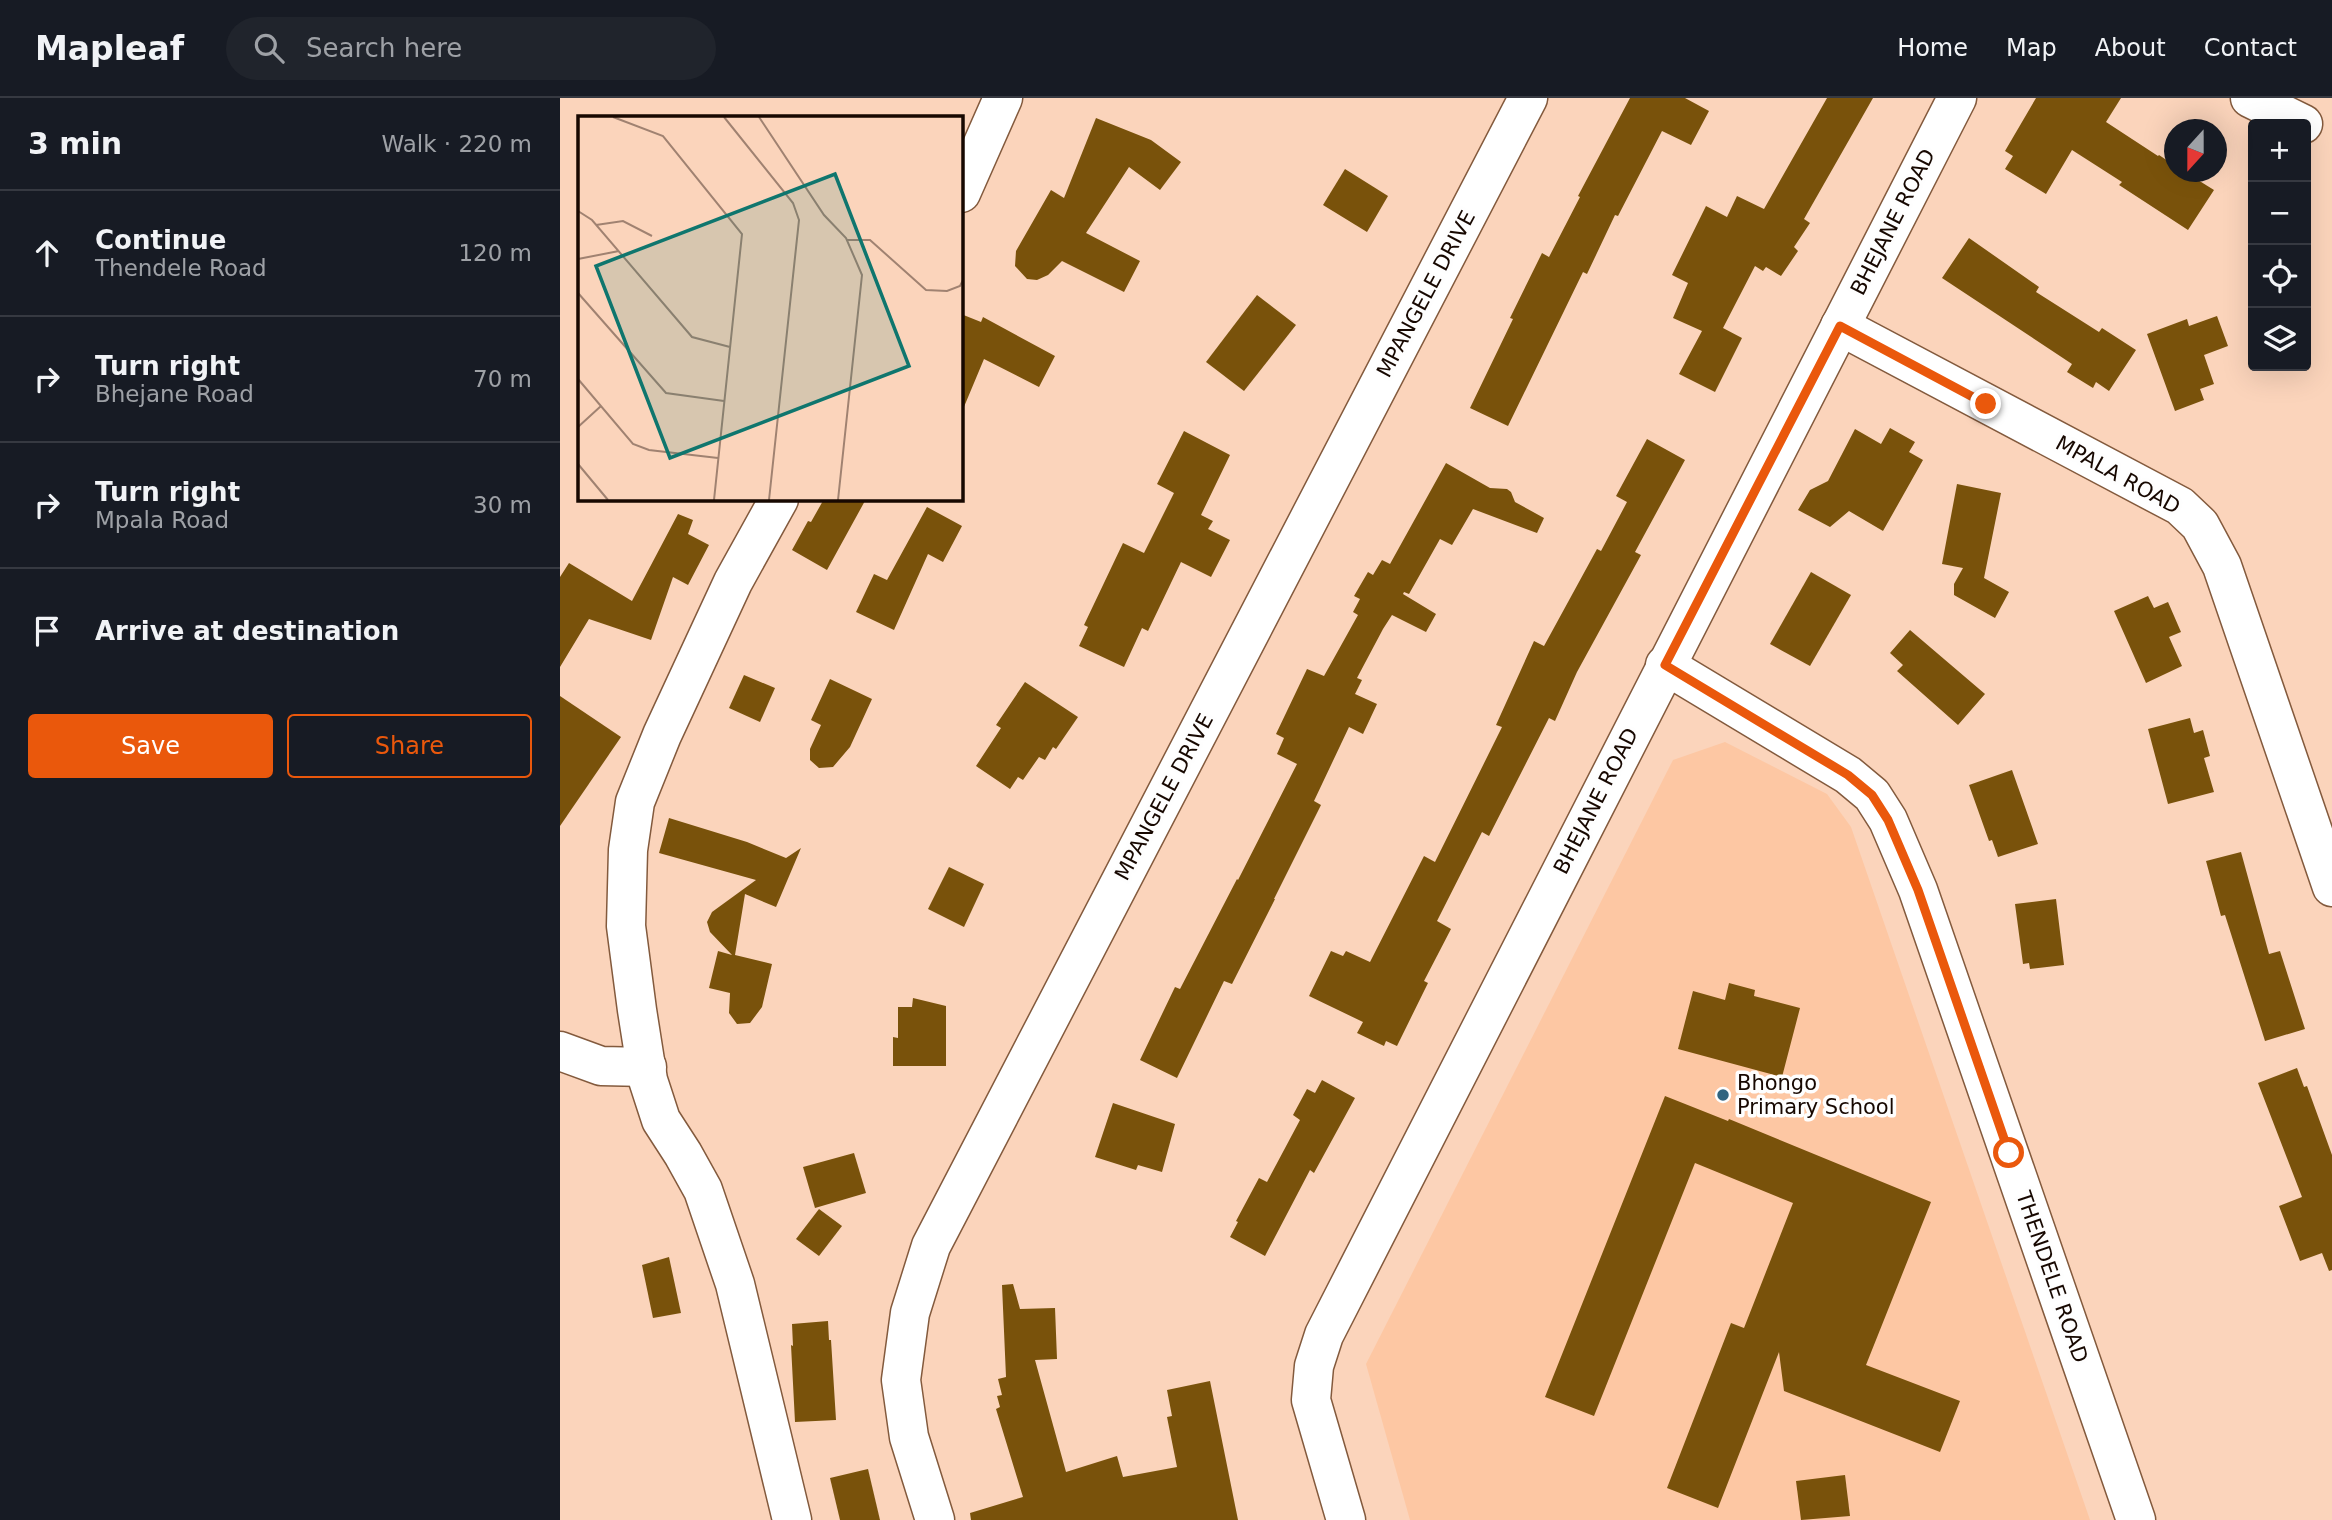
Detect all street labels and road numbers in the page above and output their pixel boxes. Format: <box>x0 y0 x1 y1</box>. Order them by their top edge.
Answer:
street label: BHEJANE ROAD <box>1846 145 1940 299</box>
street label: MPANGELE DRIVE <box>1372 207 1480 381</box>
street label: MPALA ROAD <box>2052 431 2184 519</box>
street label: MPANGELE DRIVE <box>1110 710 1218 884</box>
street label: BHEJANE ROAD <box>1549 724 1643 878</box>
street label: THENDELE ROAD <box>2011 1187 2093 1366</box>

